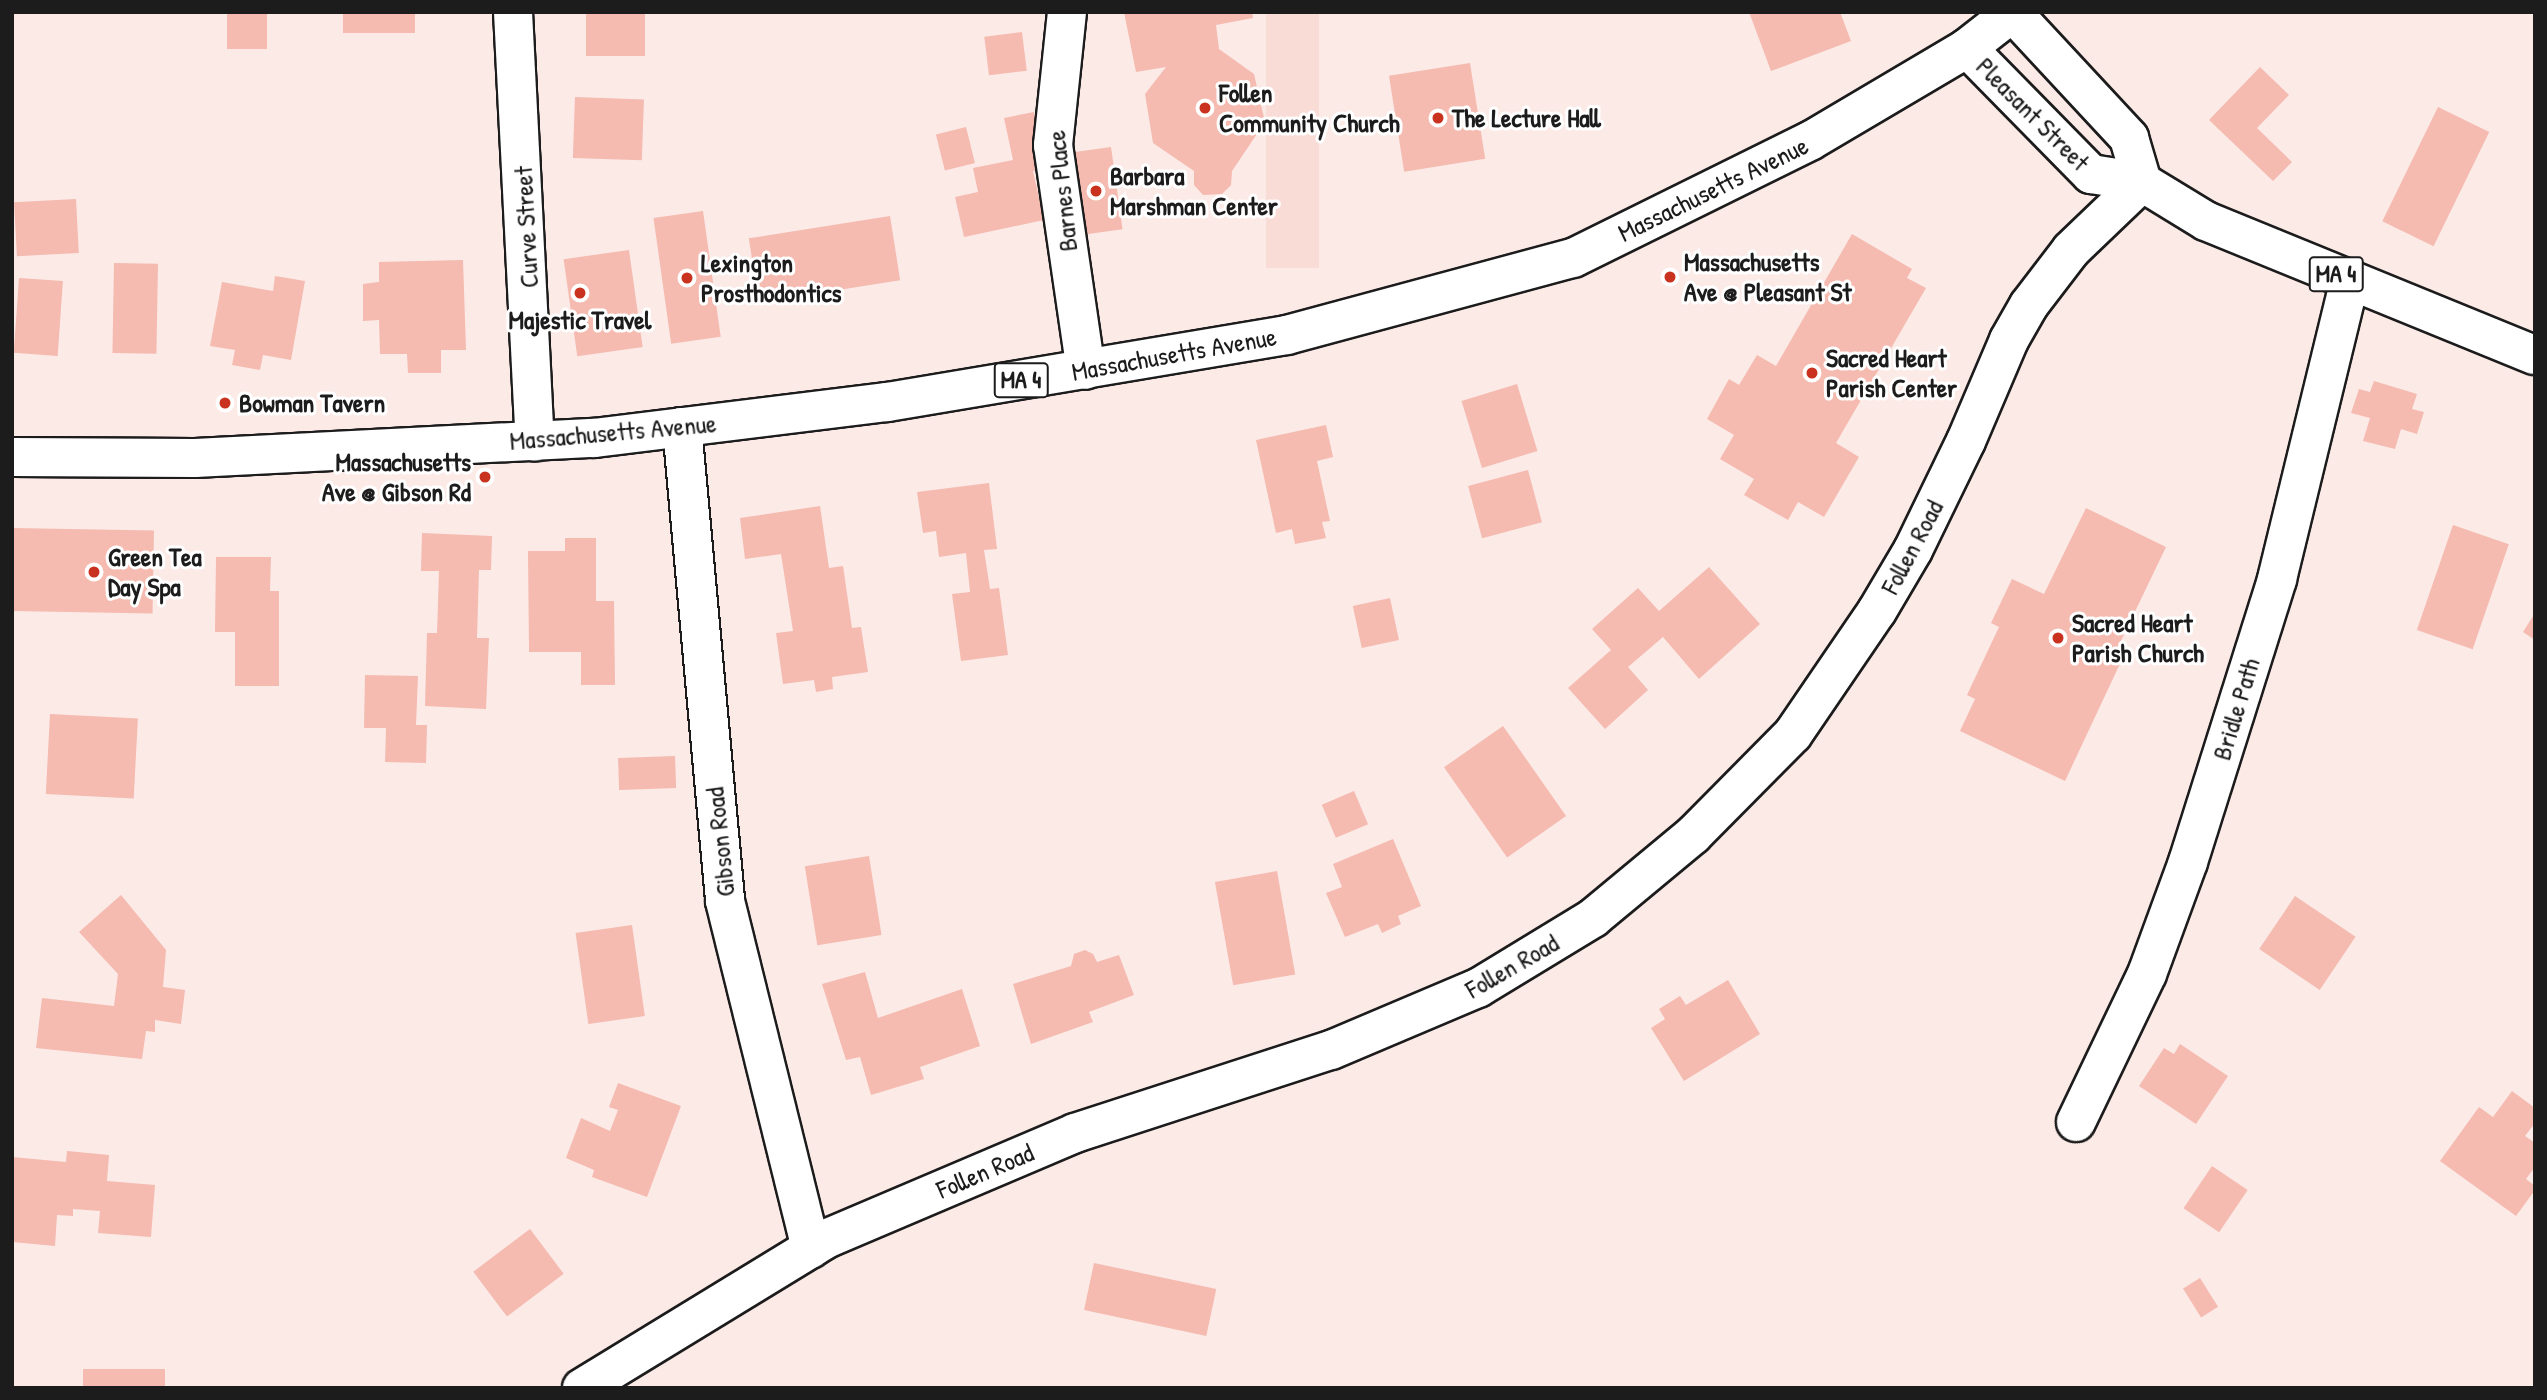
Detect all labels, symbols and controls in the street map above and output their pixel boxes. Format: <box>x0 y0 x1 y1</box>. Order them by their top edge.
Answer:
street label: Pleasant Street <box>1970 51 2096 177</box>
place label: Follen Community Church <box>1219 77 1400 138</box>
marker: Follen Community Church <box>1197 100 1213 116</box>
place label: The Lecture Hall <box>1452 102 1601 134</box>
marker: The Lecture Hall <box>1430 110 1446 126</box>
street label: Barnes Place <box>1040 129 1084 253</box>
street label: Massachusetts Avenue <box>1613 130 1813 248</box>
place label: Barbara Marshman Center <box>1110 160 1278 222</box>
street label: Curve Street <box>507 165 545 289</box>
marker: Barbara Marshman Center <box>1088 183 1104 199</box>
place label: Massachusetts Ave @ Pleasant St <box>1684 246 1851 308</box>
place label: Lexington Prosthodontics <box>701 247 842 308</box>
road number: MA 4 <box>2308 254 2364 295</box>
marker: Massachusetts Ave @ Pleasant St <box>1662 269 1678 285</box>
marker: Lexington Prosthodontics <box>679 270 695 286</box>
marker: Majestic Travel <box>572 285 588 301</box>
place label: Majestic Travel <box>509 304 651 336</box>
street label: Massachusetts Avenue <box>1069 321 1279 387</box>
place label: Sacred Heart Parish Center <box>1826 342 1957 404</box>
road number: MA 4 <box>993 360 1049 400</box>
marker: Sacred Heart Parish Center <box>1804 365 1820 381</box>
place label: Bowman Tavern <box>239 387 385 419</box>
marker: Bowman Tavern <box>217 395 233 411</box>
street label: Massachusetts Avenue <box>508 407 718 457</box>
place label: Massachusetts Ave @ Gibson Rd <box>322 446 471 508</box>
marker: Massachusetts Ave @ Gibson Rd <box>477 469 493 485</box>
street label: Follen Road <box>1874 495 1950 599</box>
place label: Green Tea Day Spa <box>108 541 202 602</box>
marker: Green Tea Day Spa <box>86 564 102 580</box>
place label: Sacred Heart Parish Church <box>2072 607 2204 668</box>
marker: Sacred Heart Parish Church <box>2050 630 2066 646</box>
street label: Bridle Path <box>2206 654 2266 764</box>
street label: Gibson Road <box>699 786 741 898</box>
street label: Follen Road <box>1460 927 1564 1005</box>
street label: Follen Road <box>932 1137 1038 1205</box>

